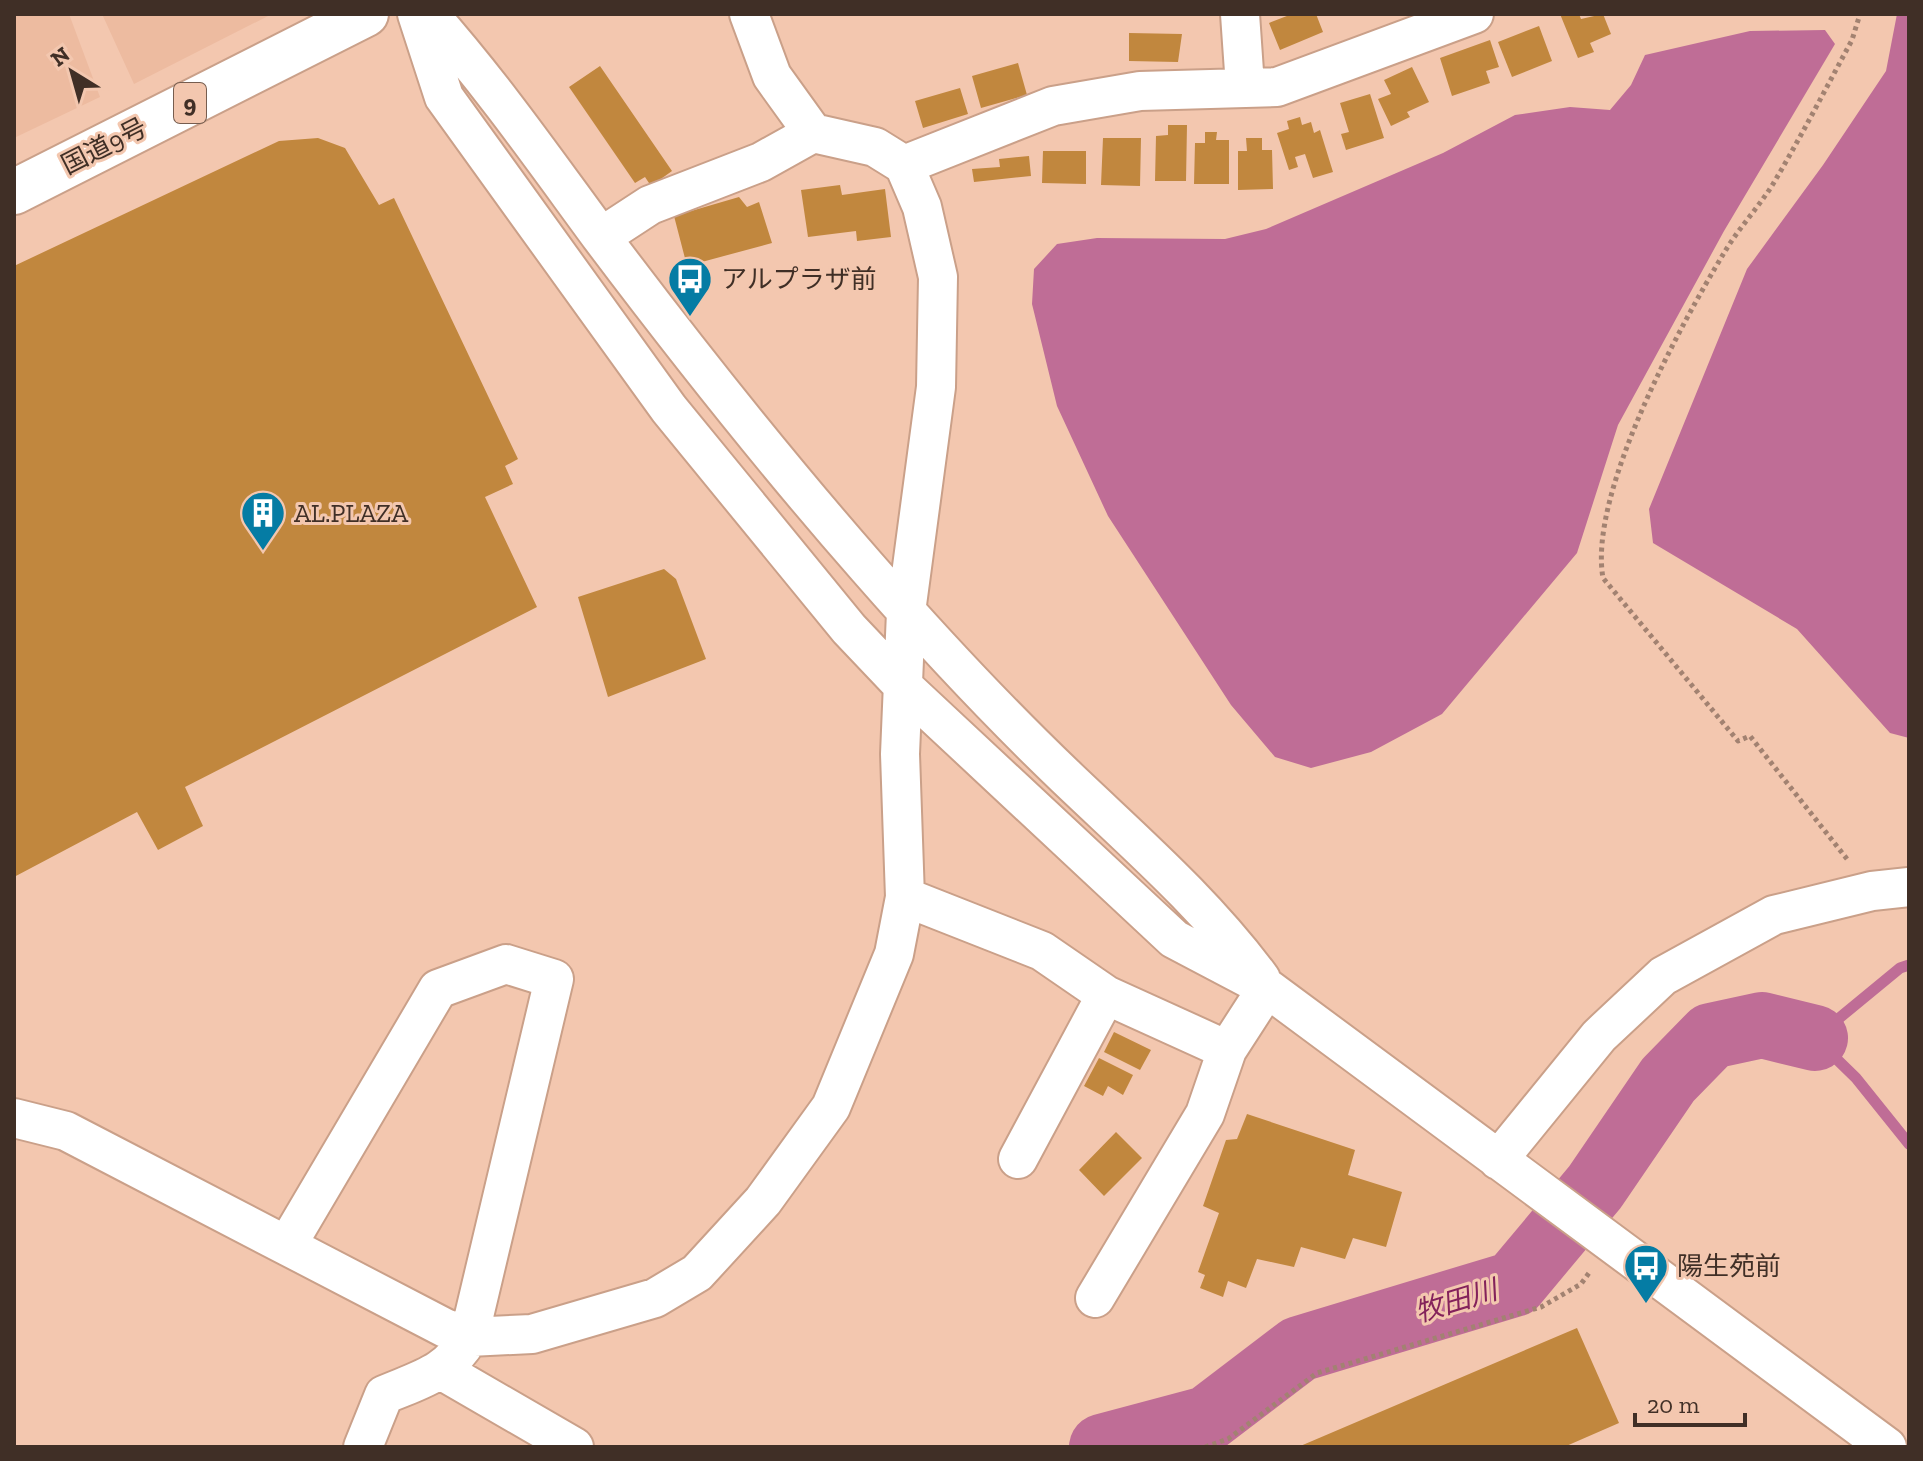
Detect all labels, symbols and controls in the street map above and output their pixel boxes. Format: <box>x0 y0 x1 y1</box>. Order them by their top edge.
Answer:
north arrow <box>32 32 112 112</box>
text: N <box>45 40 75 72</box>
road number: 9 <box>174 83 206 123</box>
street label: 国道9号 <box>56 111 152 181</box>
bus stop icon: アルプラザ前 <box>666 255 714 318</box>
place label: アルプラザ前 <box>721 263 877 295</box>
building icon: AL.PLAZA <box>239 489 287 552</box>
place label: AL.PLAZA <box>294 497 409 529</box>
bus stop icon: 陽生苑前 <box>1622 1242 1670 1305</box>
place label: 陽生苑前 <box>1677 1250 1781 1282</box>
water label: 牧田川 <box>1411 1272 1504 1329</box>
scale bar <box>1635 1377 1745 1427</box>
text: 20 m <box>1647 1390 1700 1419</box>

